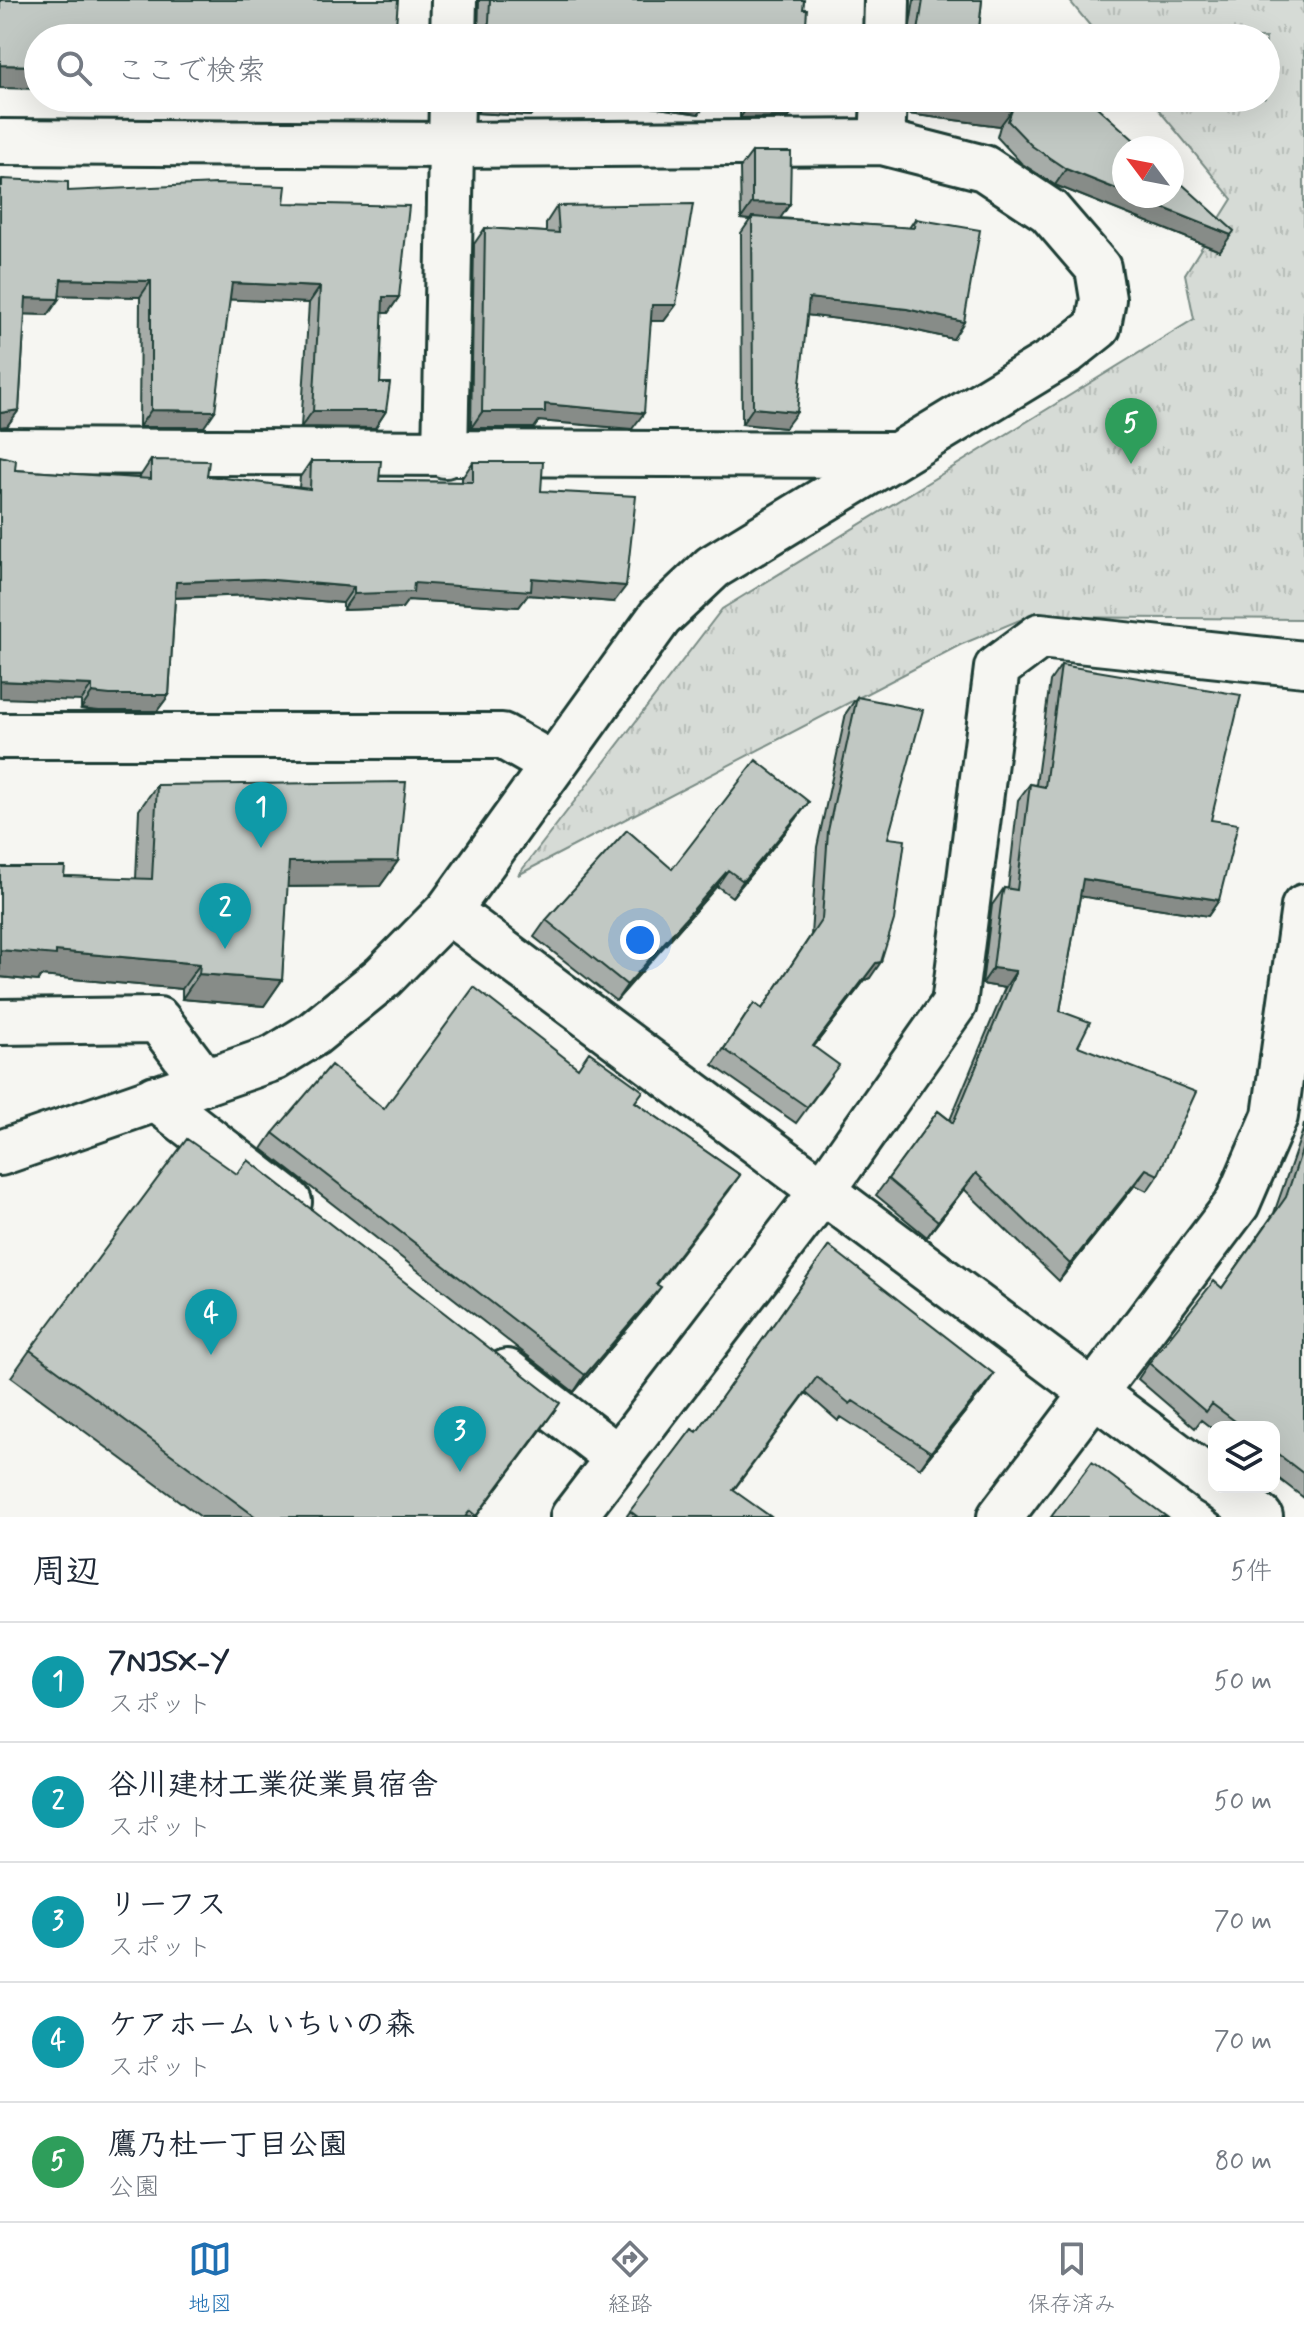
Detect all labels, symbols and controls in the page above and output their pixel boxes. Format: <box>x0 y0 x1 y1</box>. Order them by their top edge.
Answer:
search box <box>24 24 1280 112</box>
icon: search <box>52 46 96 90</box>
text: ここで検索 <box>116 52 266 91</box>
north arrow <box>1112 136 1184 208</box>
pin: 5 <box>1105 398 1157 464</box>
pin: 1 <box>235 782 287 848</box>
pin: 2 <box>199 883 251 949</box>
your location <box>620 920 660 960</box>
pin: 4 <box>185 1289 237 1355</box>
pin: 3 <box>434 1406 486 1472</box>
map controls <box>1208 1421 1280 1493</box>
button: layers <box>1208 1421 1280 1493</box>
text: 周辺 <box>32 1550 100 1595</box>
text: 5件 <box>1230 1555 1272 1589</box>
text: 7NJSX-Y <box>108 1643 230 1682</box>
text: 1 <box>52 1665 64 1699</box>
text: 50 m <box>1214 1665 1272 1699</box>
text: スポット <box>108 1688 212 1722</box>
text: 谷川建材工業従業員宿舎 <box>108 1766 438 1805</box>
text: 2 <box>52 1785 64 1819</box>
text: 50 m <box>1214 1785 1272 1819</box>
text: スポット <box>108 1811 212 1845</box>
text: リーフス <box>108 1886 227 1925</box>
text: 3 <box>52 1905 64 1939</box>
text: 70 m <box>1214 1905 1272 1939</box>
text: スポット <box>108 1931 212 1965</box>
text: ケアホーム いちいの森 <box>108 2006 415 2045</box>
text: 4 <box>50 2025 66 2059</box>
text: 70 m <box>1214 2025 1272 2059</box>
text: スポット <box>108 2051 212 2085</box>
text: 鷹乃杜一丁目公園 <box>108 2126 348 2165</box>
text: 5 <box>50 2145 66 2179</box>
text: 80 m <box>1215 2145 1272 2179</box>
text: 公園 <box>108 2171 160 2205</box>
tab: 地図 <box>188 2237 232 2319</box>
tab: 経路 <box>608 2237 652 2319</box>
tab: 保存済み <box>1028 2237 1116 2319</box>

